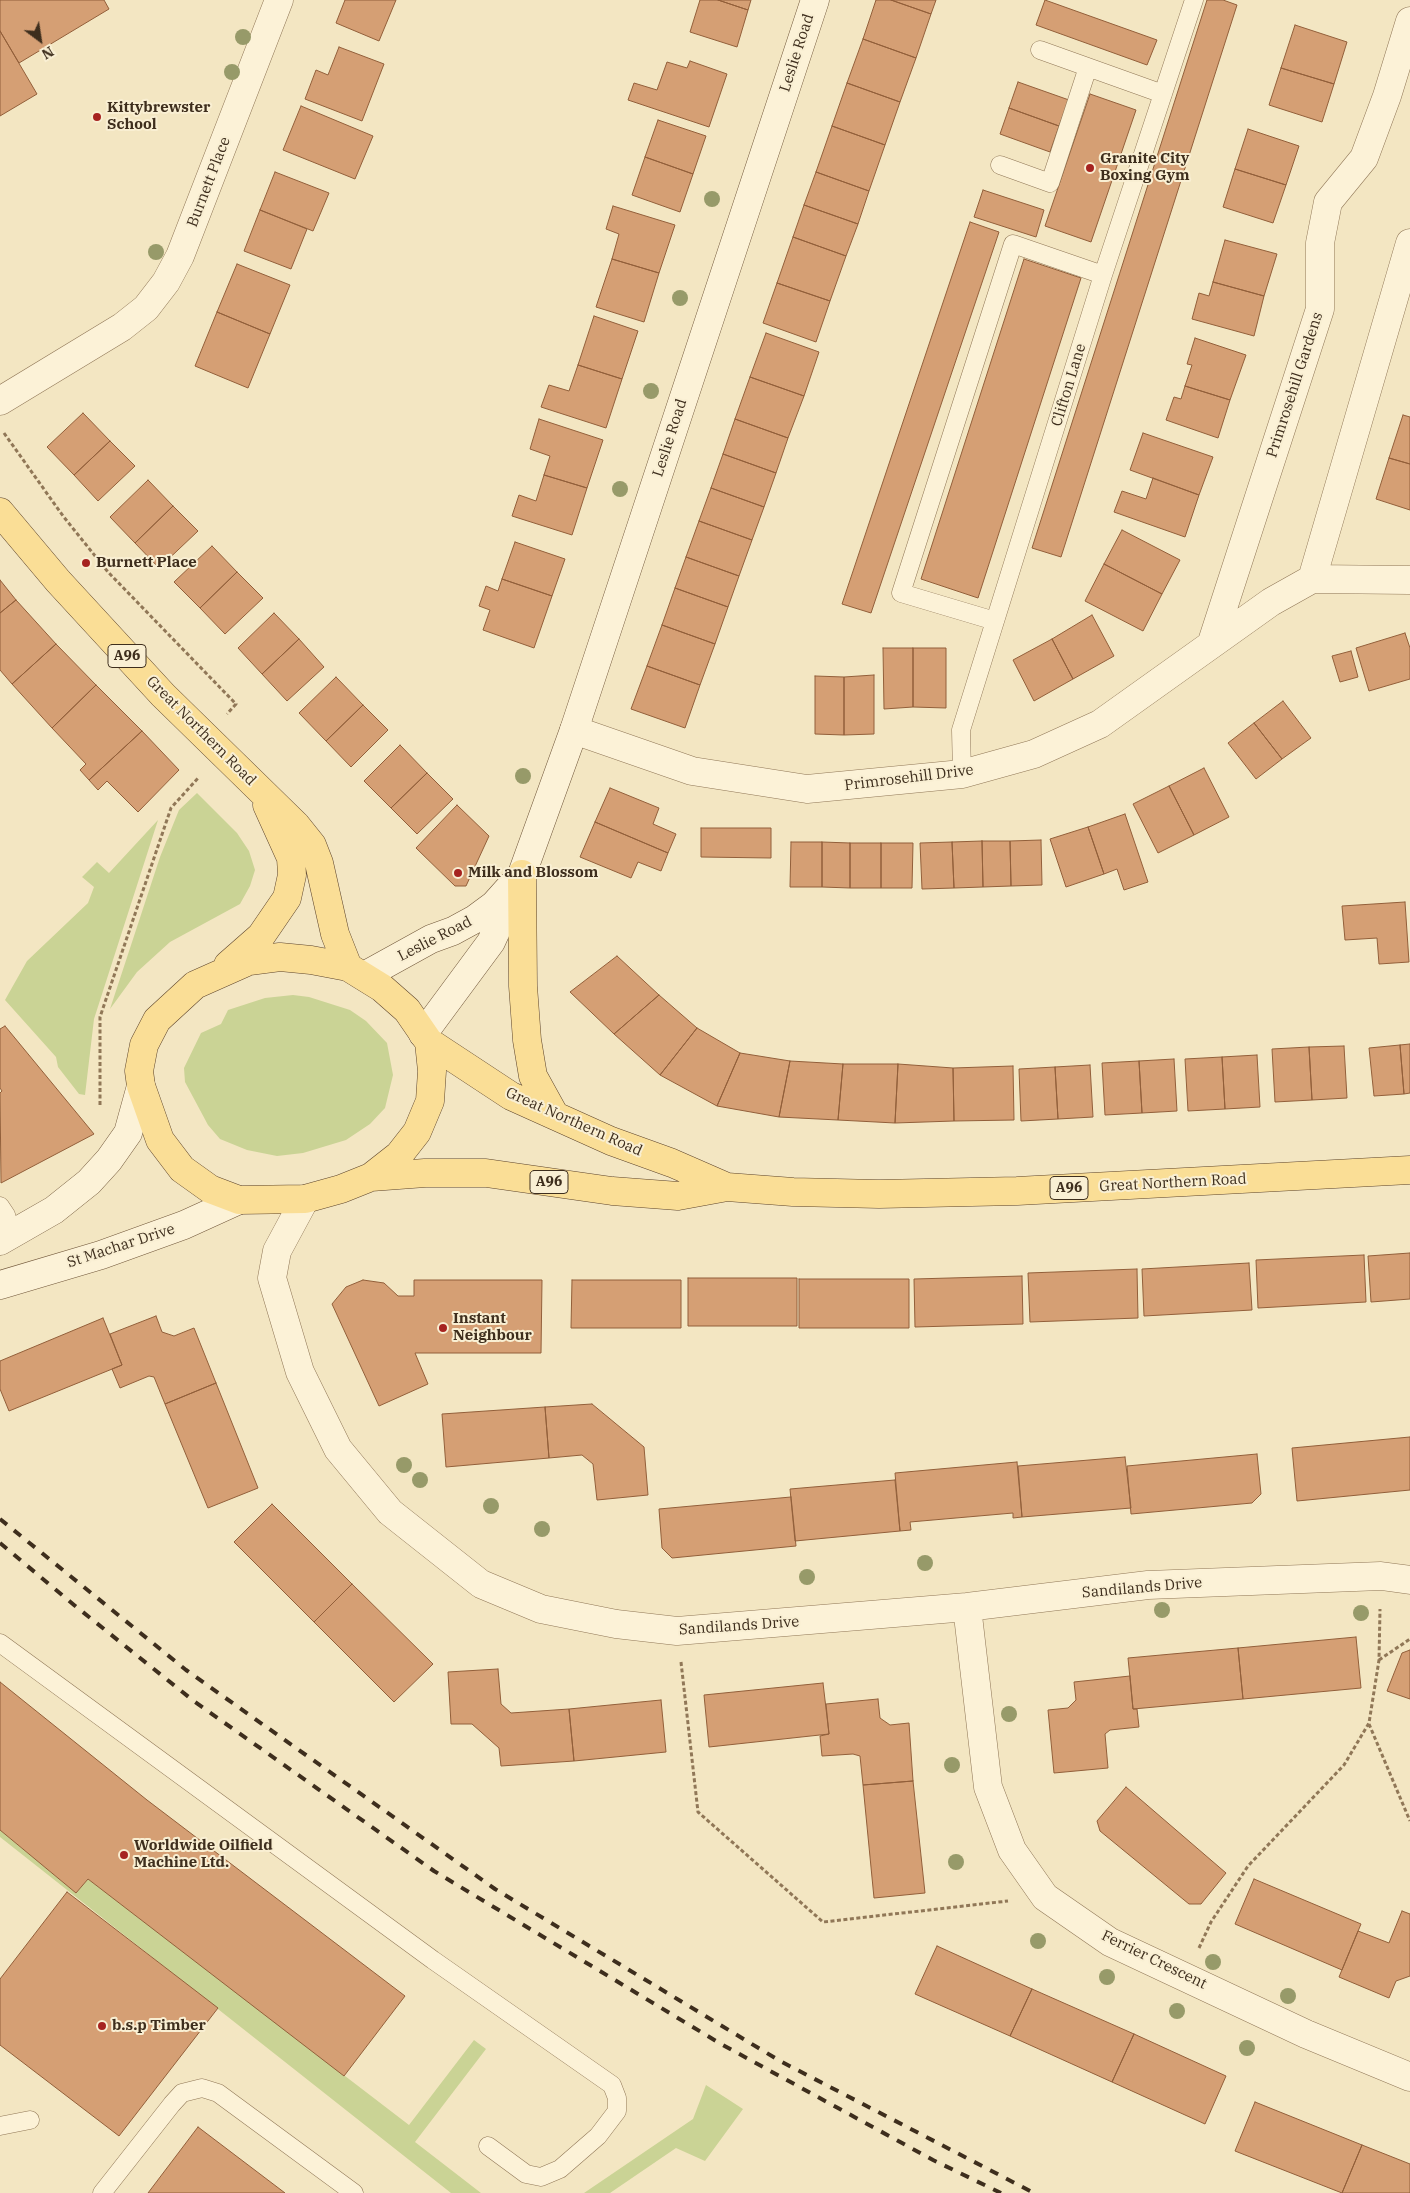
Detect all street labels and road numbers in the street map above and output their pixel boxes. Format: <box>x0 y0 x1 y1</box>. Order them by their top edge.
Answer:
street label: Leslie Road <box>776 12 818 94</box>
street label: Burnett Place <box>184 134 234 230</box>
street label: Primrosehill Gardens <box>1263 310 1327 460</box>
street label: Clifton Lane <box>1048 341 1090 429</box>
street label: Leslie Road <box>649 397 691 479</box>
road number: A96 <box>108 644 146 668</box>
street label: Great Northern Road <box>142 672 260 790</box>
street label: Primrosehill Drive <box>843 761 975 795</box>
street label: Leslie Road <box>395 913 475 965</box>
street label: Great Northern Road <box>503 1084 645 1160</box>
road number: A96 <box>530 1170 568 1194</box>
street label: Great Northern Road <box>1099 1170 1247 1196</box>
road number: A96 <box>1050 1176 1088 1200</box>
street label: St Machar Drive <box>65 1220 177 1272</box>
street label: Sandilands Drive <box>1081 1574 1203 1602</box>
street label: Sandilands Drive <box>678 1613 800 1639</box>
street label: Ferrier Crescent <box>1098 1927 1210 1993</box>

